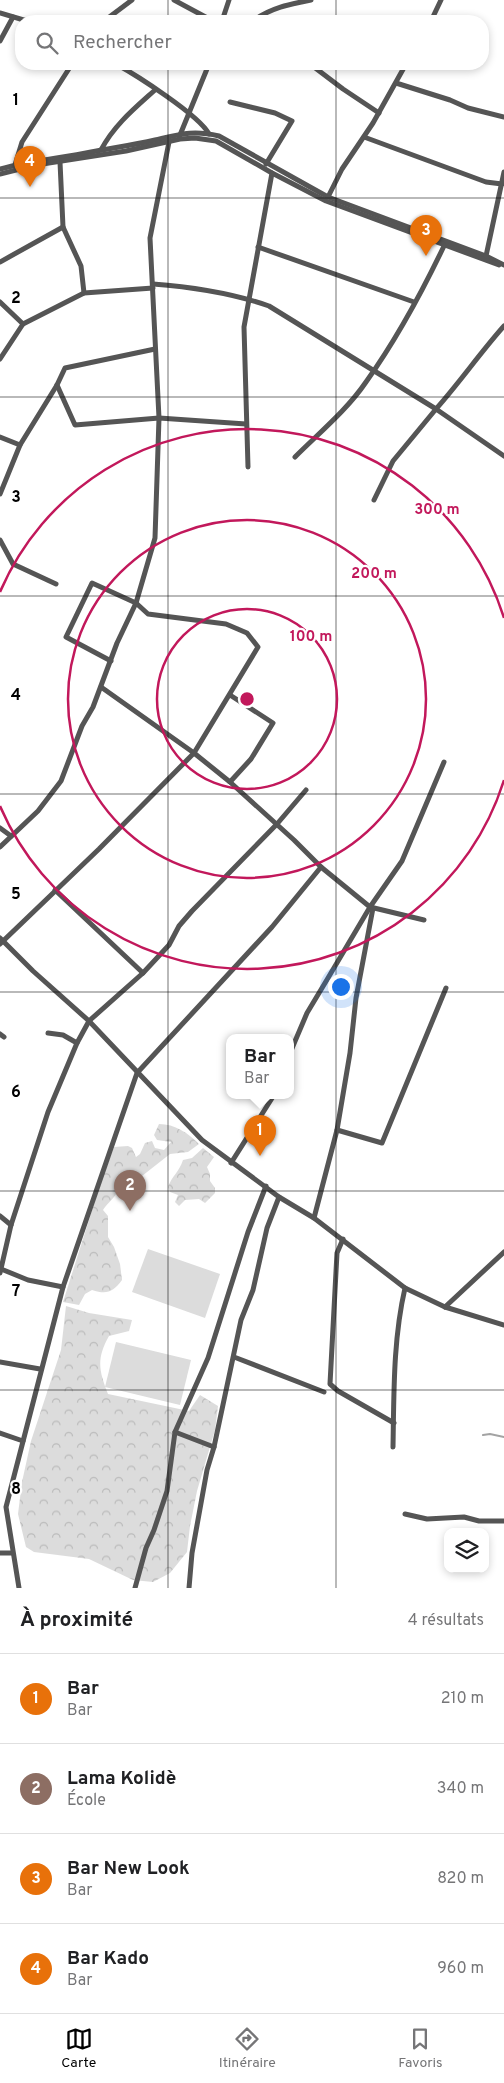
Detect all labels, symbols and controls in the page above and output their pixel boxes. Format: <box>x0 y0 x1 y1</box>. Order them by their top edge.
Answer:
search box <box>15 15 489 70</box>
icon: search <box>33 29 61 57</box>
text: Rechercher <box>73 31 172 55</box>
text: 1 <box>13 91 19 111</box>
pin: 4 <box>14 146 46 187</box>
pin: 3 <box>410 215 442 256</box>
text: 2 <box>11 289 21 309</box>
text: 3 <box>11 488 21 508</box>
text: 300 m <box>414 501 460 520</box>
text: 200 m <box>351 565 397 584</box>
text: 100 m <box>290 628 332 647</box>
text: 4 <box>11 686 21 706</box>
centre of rings <box>238 690 256 708</box>
text: 5 <box>11 885 21 905</box>
your location <box>328 974 354 1000</box>
popup <box>226 1034 294 1099</box>
text: Bar <box>244 1045 276 1069</box>
text: Bar <box>244 1069 270 1089</box>
text: 6 <box>11 1083 21 1103</box>
pin: 1 <box>244 1115 276 1156</box>
pin: 2 <box>114 1170 146 1211</box>
text: 7 <box>12 1282 20 1302</box>
text: 8 <box>11 1480 21 1500</box>
map controls <box>444 1528 489 1573</box>
button: layers <box>444 1528 489 1573</box>
text: À proximité <box>20 1607 133 1634</box>
text: 4 résultats <box>408 1611 484 1631</box>
text: Bar <box>67 1677 99 1701</box>
text: 1 <box>33 1689 39 1709</box>
text: 210 m <box>441 1689 484 1709</box>
text: Bar <box>67 1701 93 1721</box>
text: Lama Kolidè <box>67 1767 176 1791</box>
text: 2 <box>31 1779 41 1799</box>
text: 340 m <box>437 1779 484 1799</box>
text: École <box>67 1791 106 1811</box>
text: Bar New Look <box>67 1857 190 1881</box>
text: 3 <box>31 1869 41 1889</box>
text: 820 m <box>437 1869 484 1889</box>
text: Bar <box>67 1881 93 1901</box>
text: Bar Kado <box>67 1947 149 1971</box>
text: 4 <box>31 1959 41 1979</box>
text: 960 m <box>437 1959 484 1979</box>
text: Bar <box>67 1971 93 1991</box>
tab: Carte <box>61 2025 96 2072</box>
tab: Itinéraire <box>219 2025 276 2072</box>
tab: Favoris <box>398 2025 443 2072</box>

